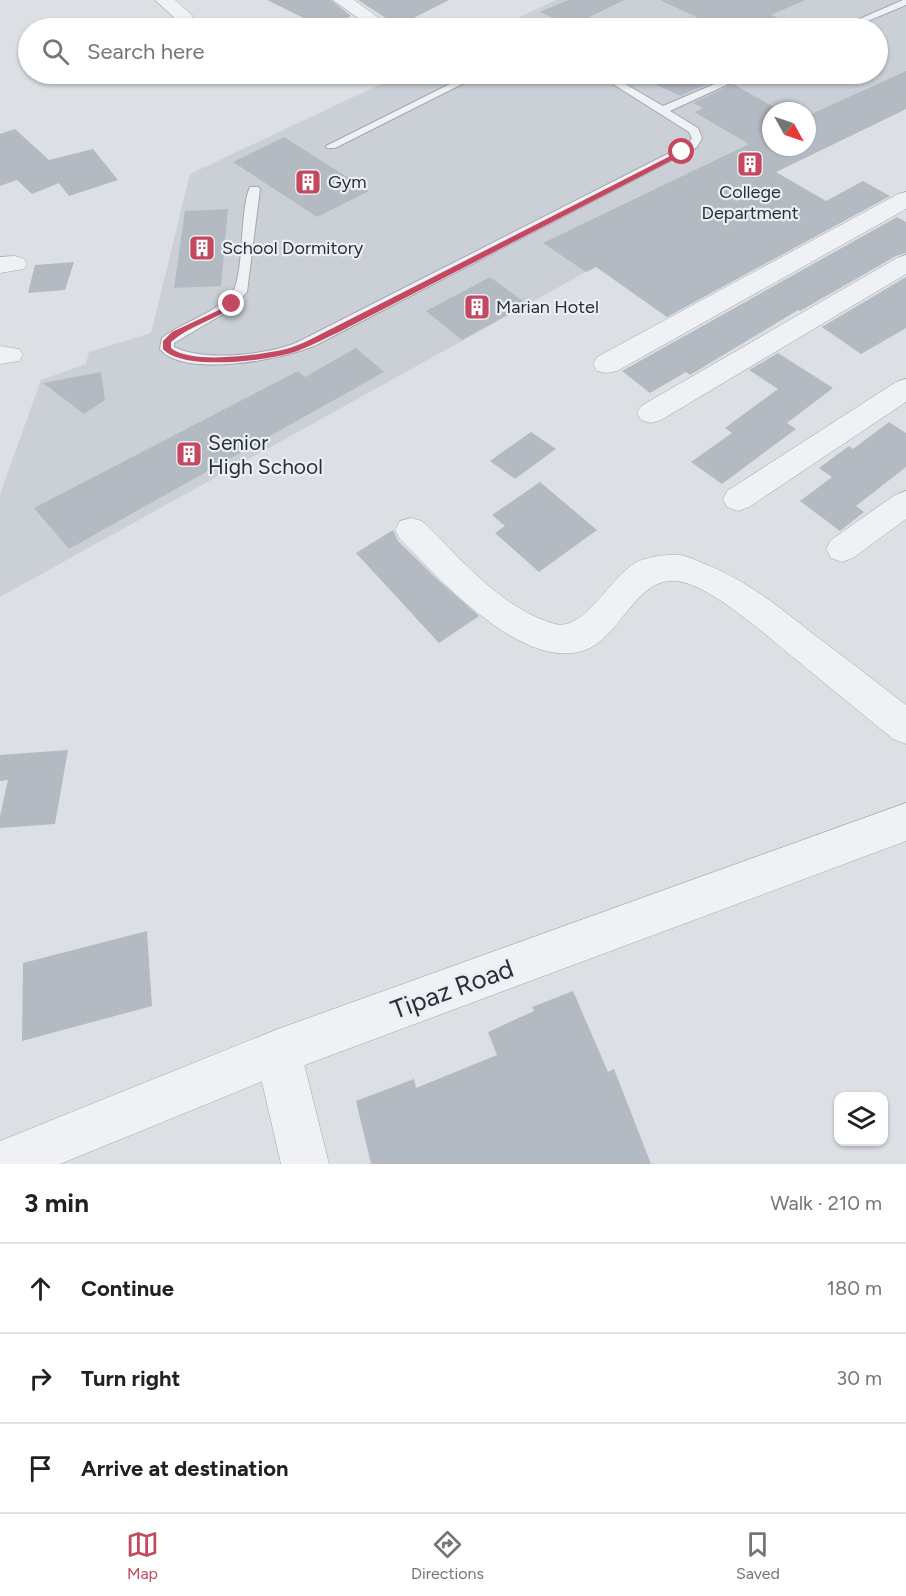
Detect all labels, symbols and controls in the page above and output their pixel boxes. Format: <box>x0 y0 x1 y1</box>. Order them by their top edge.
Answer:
search box <box>18 18 888 84</box>
icon: search <box>39 35 72 68</box>
text: Search here <box>87 38 205 65</box>
north arrow <box>762 102 816 156</box>
route start <box>668 138 694 164</box>
building icon: College Department <box>735 149 765 179</box>
building icon: Gym <box>293 167 323 197</box>
place label: Gym <box>328 171 366 193</box>
place label: College Department <box>702 181 799 224</box>
building icon: School Dormitory <box>187 233 217 263</box>
place label: School Dormitory <box>222 237 364 259</box>
route end <box>218 290 244 316</box>
building icon: Marian Hotel <box>462 292 492 322</box>
place label: Marian Hotel <box>496 296 599 318</box>
place label: Senior High School <box>208 430 323 479</box>
building icon: Senior High School <box>174 439 204 469</box>
street label: Tipaz Road <box>386 952 518 1026</box>
map controls <box>834 1092 888 1146</box>
button: layers <box>834 1092 888 1146</box>
text: 3 min <box>24 1187 89 1219</box>
text: Walk · 210 m <box>770 1191 882 1215</box>
icon: ahead <box>24 1272 57 1305</box>
text: Continue <box>81 1275 174 1302</box>
text: 180 m <box>827 1276 882 1300</box>
icon: right <box>24 1362 57 1395</box>
text: Turn right <box>81 1365 180 1392</box>
text: 30 m <box>836 1366 882 1390</box>
icon: arrive <box>24 1452 57 1485</box>
text: Arrive at destination <box>81 1455 289 1482</box>
tab: Map <box>126 1528 159 1583</box>
tab: Directions <box>411 1528 484 1583</box>
tab: Saved <box>736 1528 780 1583</box>

